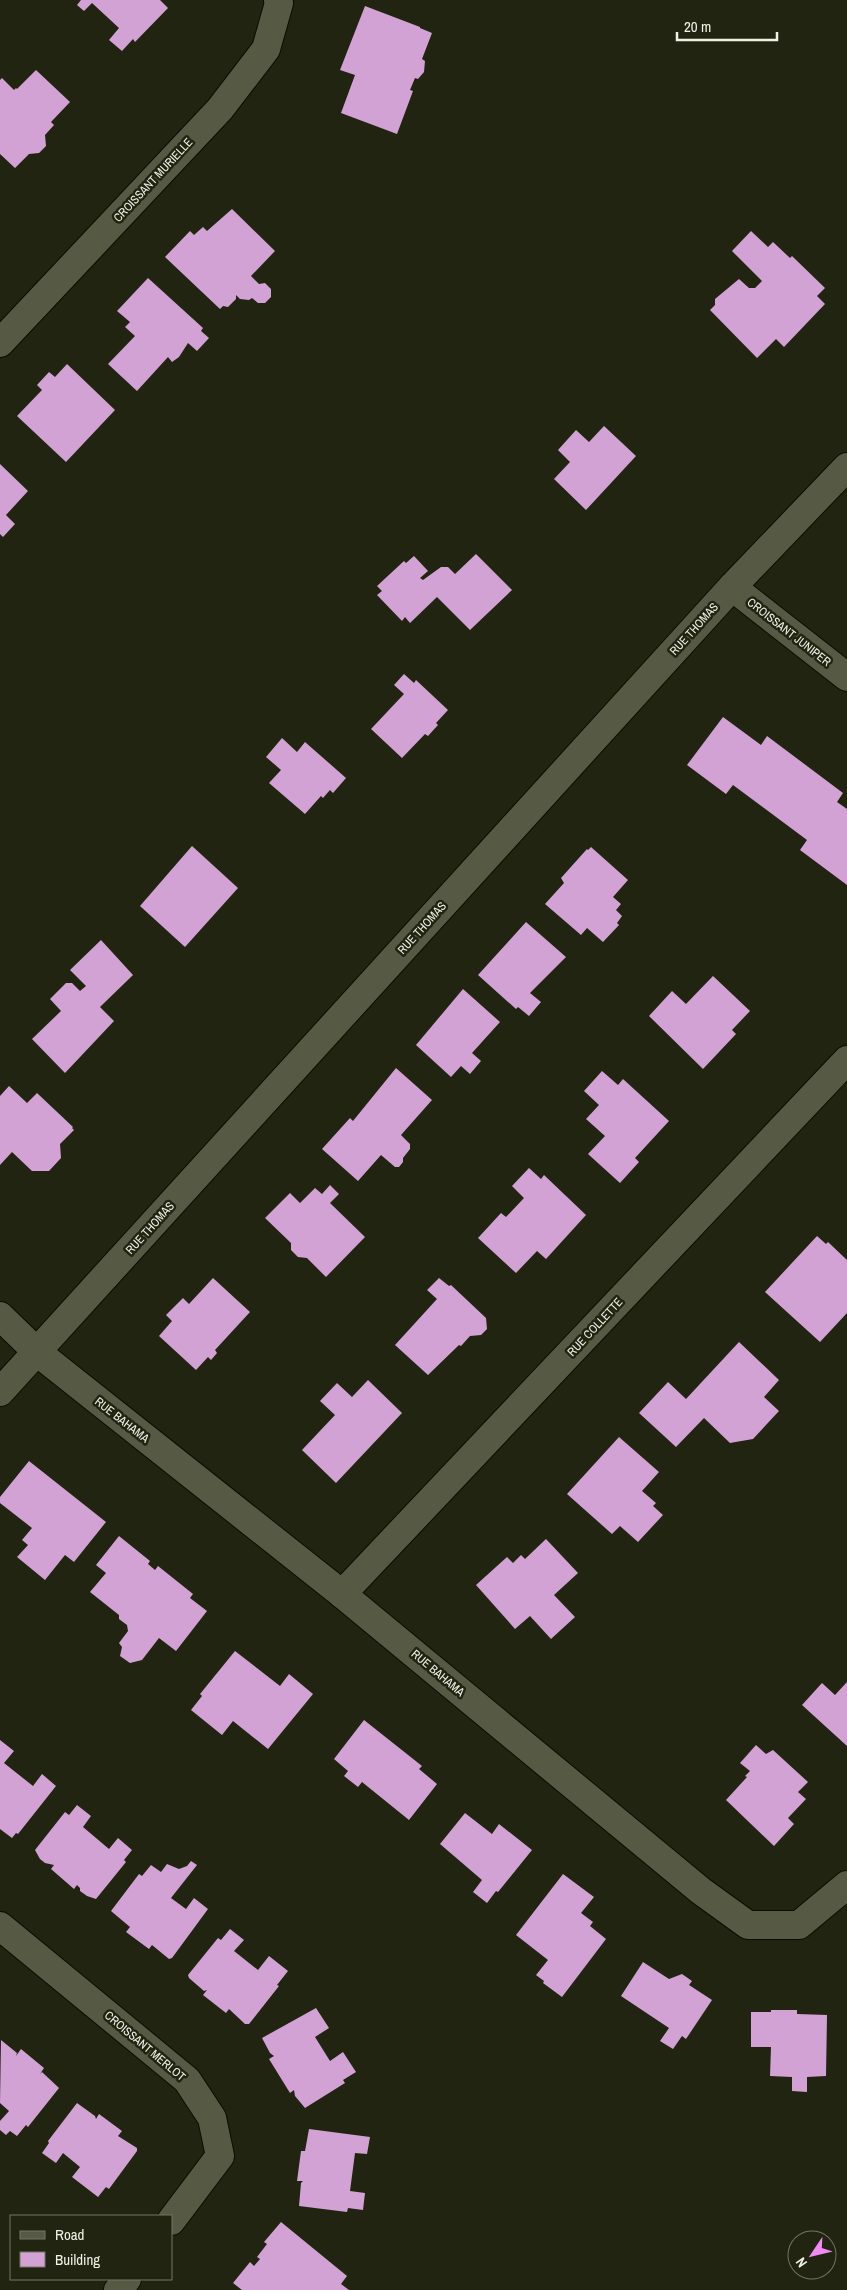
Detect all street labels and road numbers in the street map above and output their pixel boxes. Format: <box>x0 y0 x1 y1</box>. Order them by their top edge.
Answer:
street label: CROISSANT MURIELLE <box>110 135 196 225</box>
street label: CROISSANT JUNIPER <box>744 594 834 670</box>
street label: RUE THOMAS <box>666 599 722 659</box>
street label: RUE THOMAS <box>394 898 450 958</box>
street label: RUE THOMAS <box>122 1198 178 1258</box>
street label: RUE COLLETTE <box>564 1294 626 1360</box>
street label: RUE BAHAMA <box>91 1394 153 1447</box>
street label: RUE BAHAMA <box>408 1646 468 1700</box>
street label: CROISSANT MERLOT <box>101 2007 189 2085</box>

